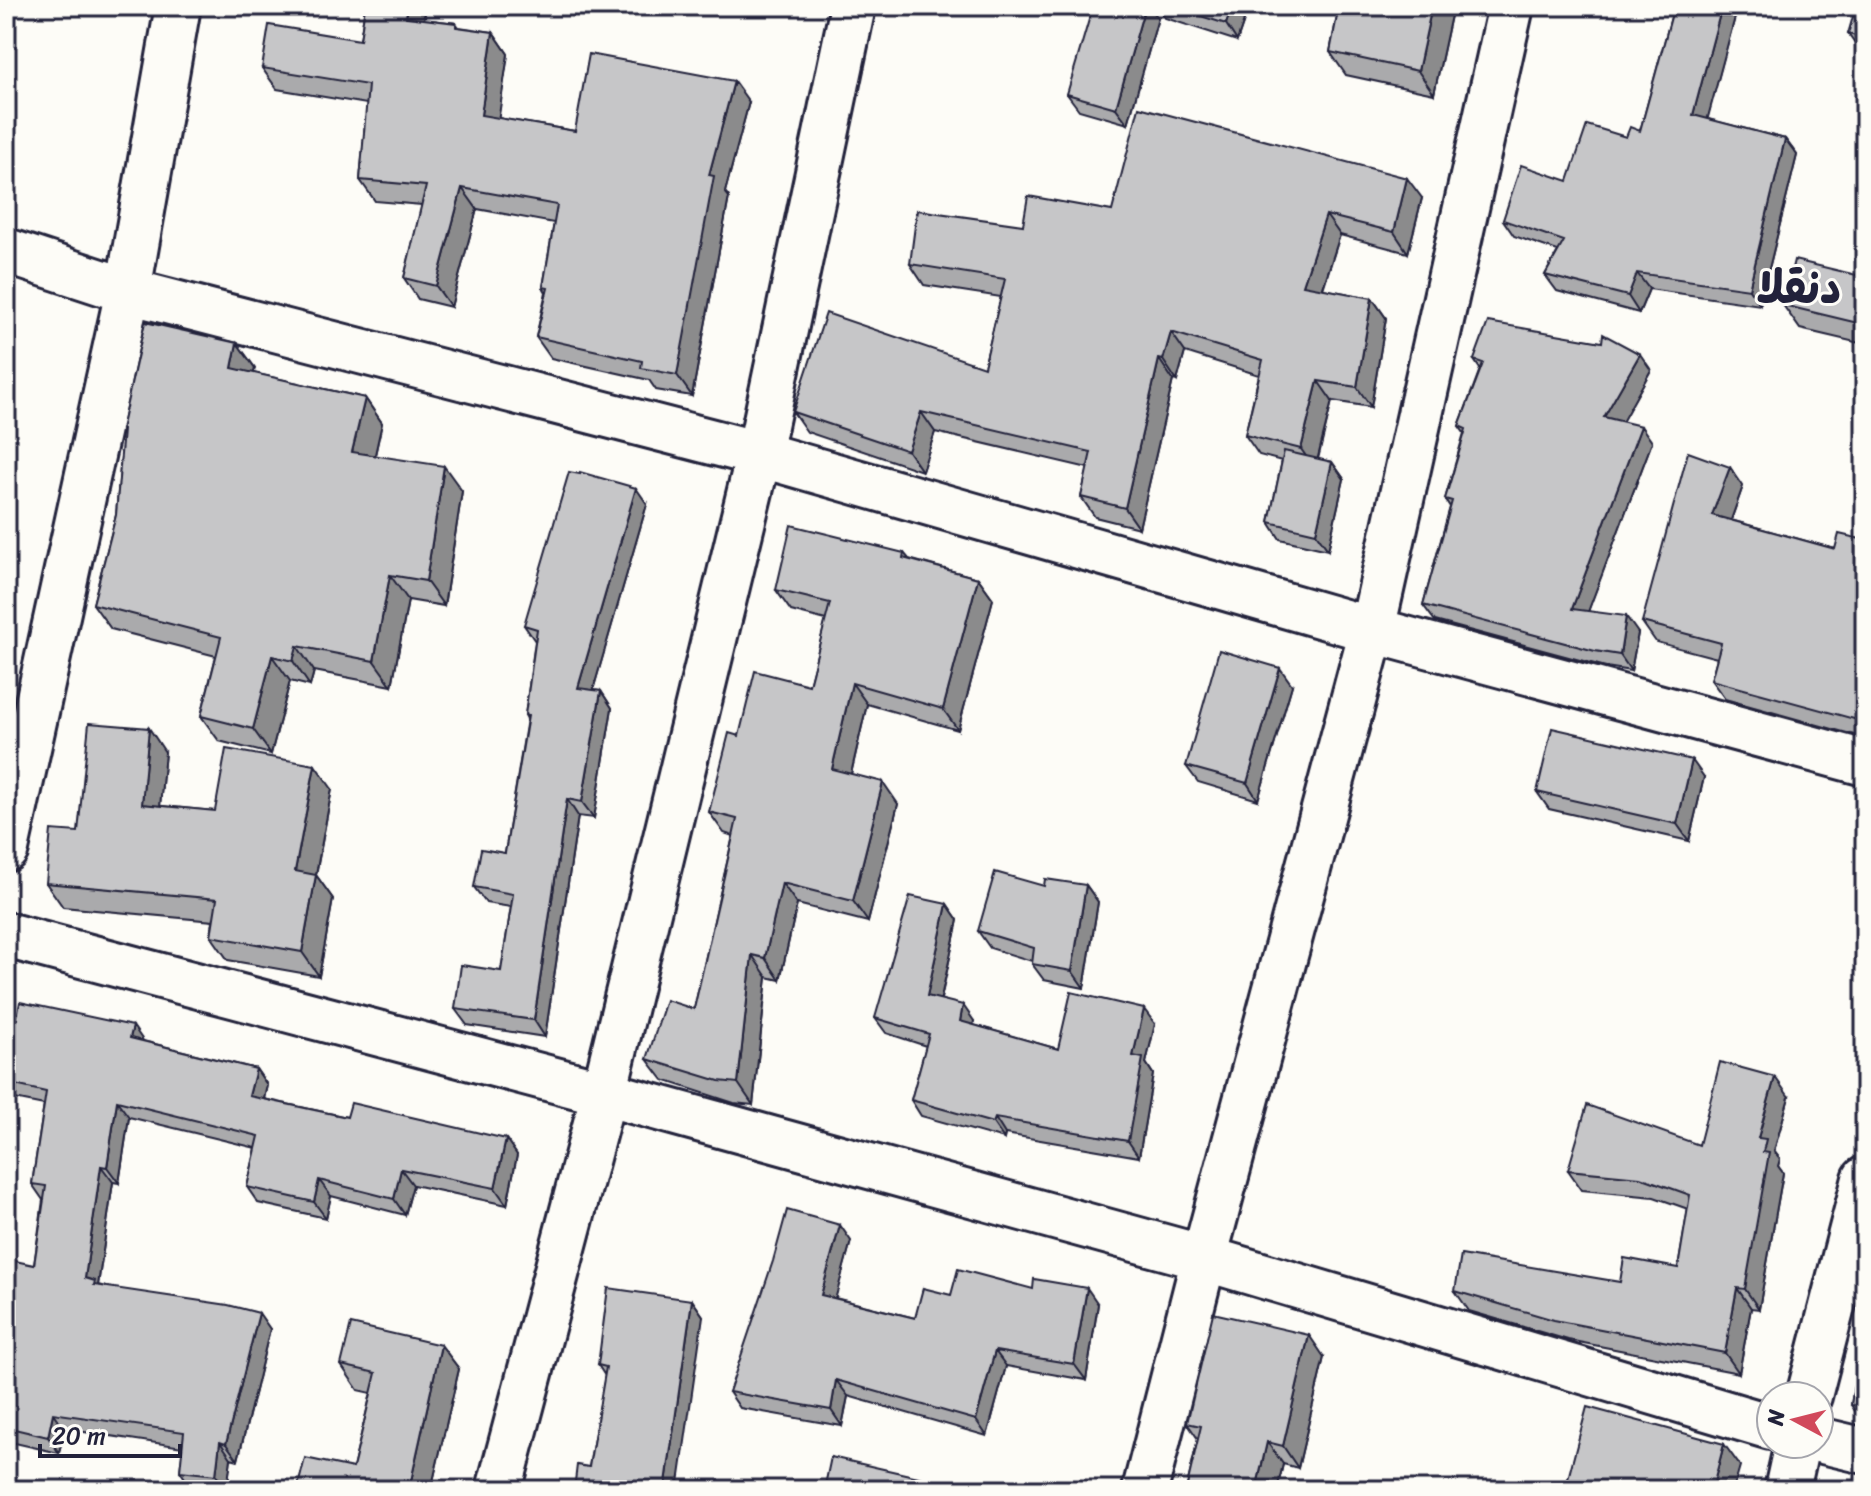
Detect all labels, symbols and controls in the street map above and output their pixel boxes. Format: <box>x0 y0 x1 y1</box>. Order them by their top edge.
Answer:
district label: دنقلا <box>1757 247 1841 328</box>
north arrow <box>1755 1380 1835 1460</box>
text: N <box>1755 1407 1796 1429</box>
scale bar <box>40 1408 180 1458</box>
text: 20 m <box>52 1415 106 1457</box>

